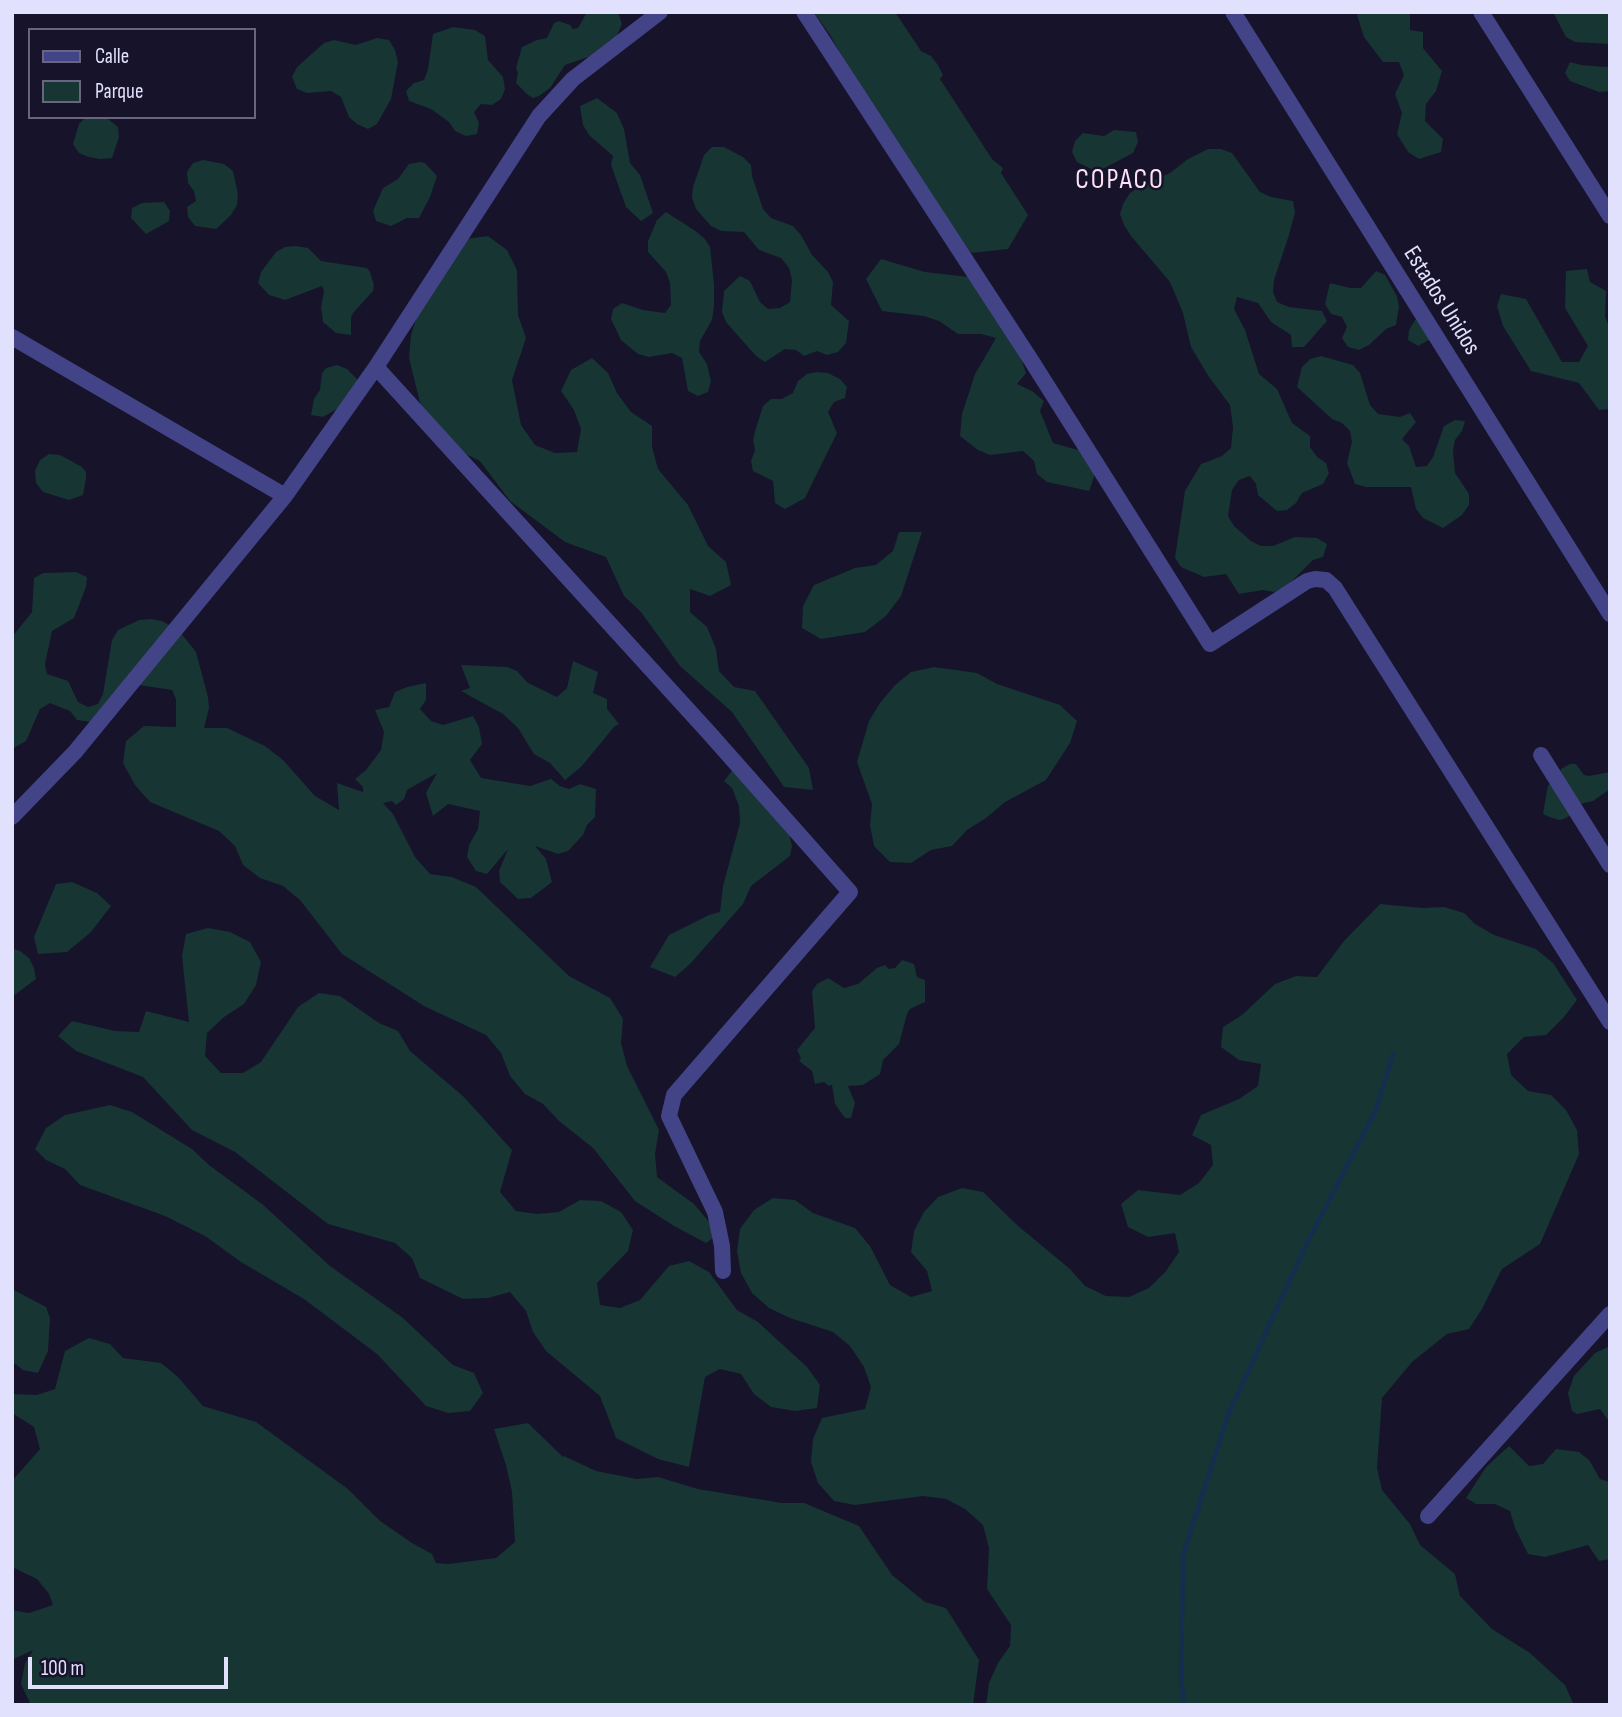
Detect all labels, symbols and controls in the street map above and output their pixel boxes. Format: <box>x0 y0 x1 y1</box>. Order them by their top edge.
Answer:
legend <box>28 28 256 119</box>
text: Calle <box>95 44 129 69</box>
text: Parque <box>95 79 143 104</box>
district label: COPACO <box>1076 164 1164 198</box>
street label: Estados Unidos <box>1396 241 1486 361</box>
scale bar <box>32 1644 231 1688</box>
text: 100 m <box>41 1656 84 1681</box>

